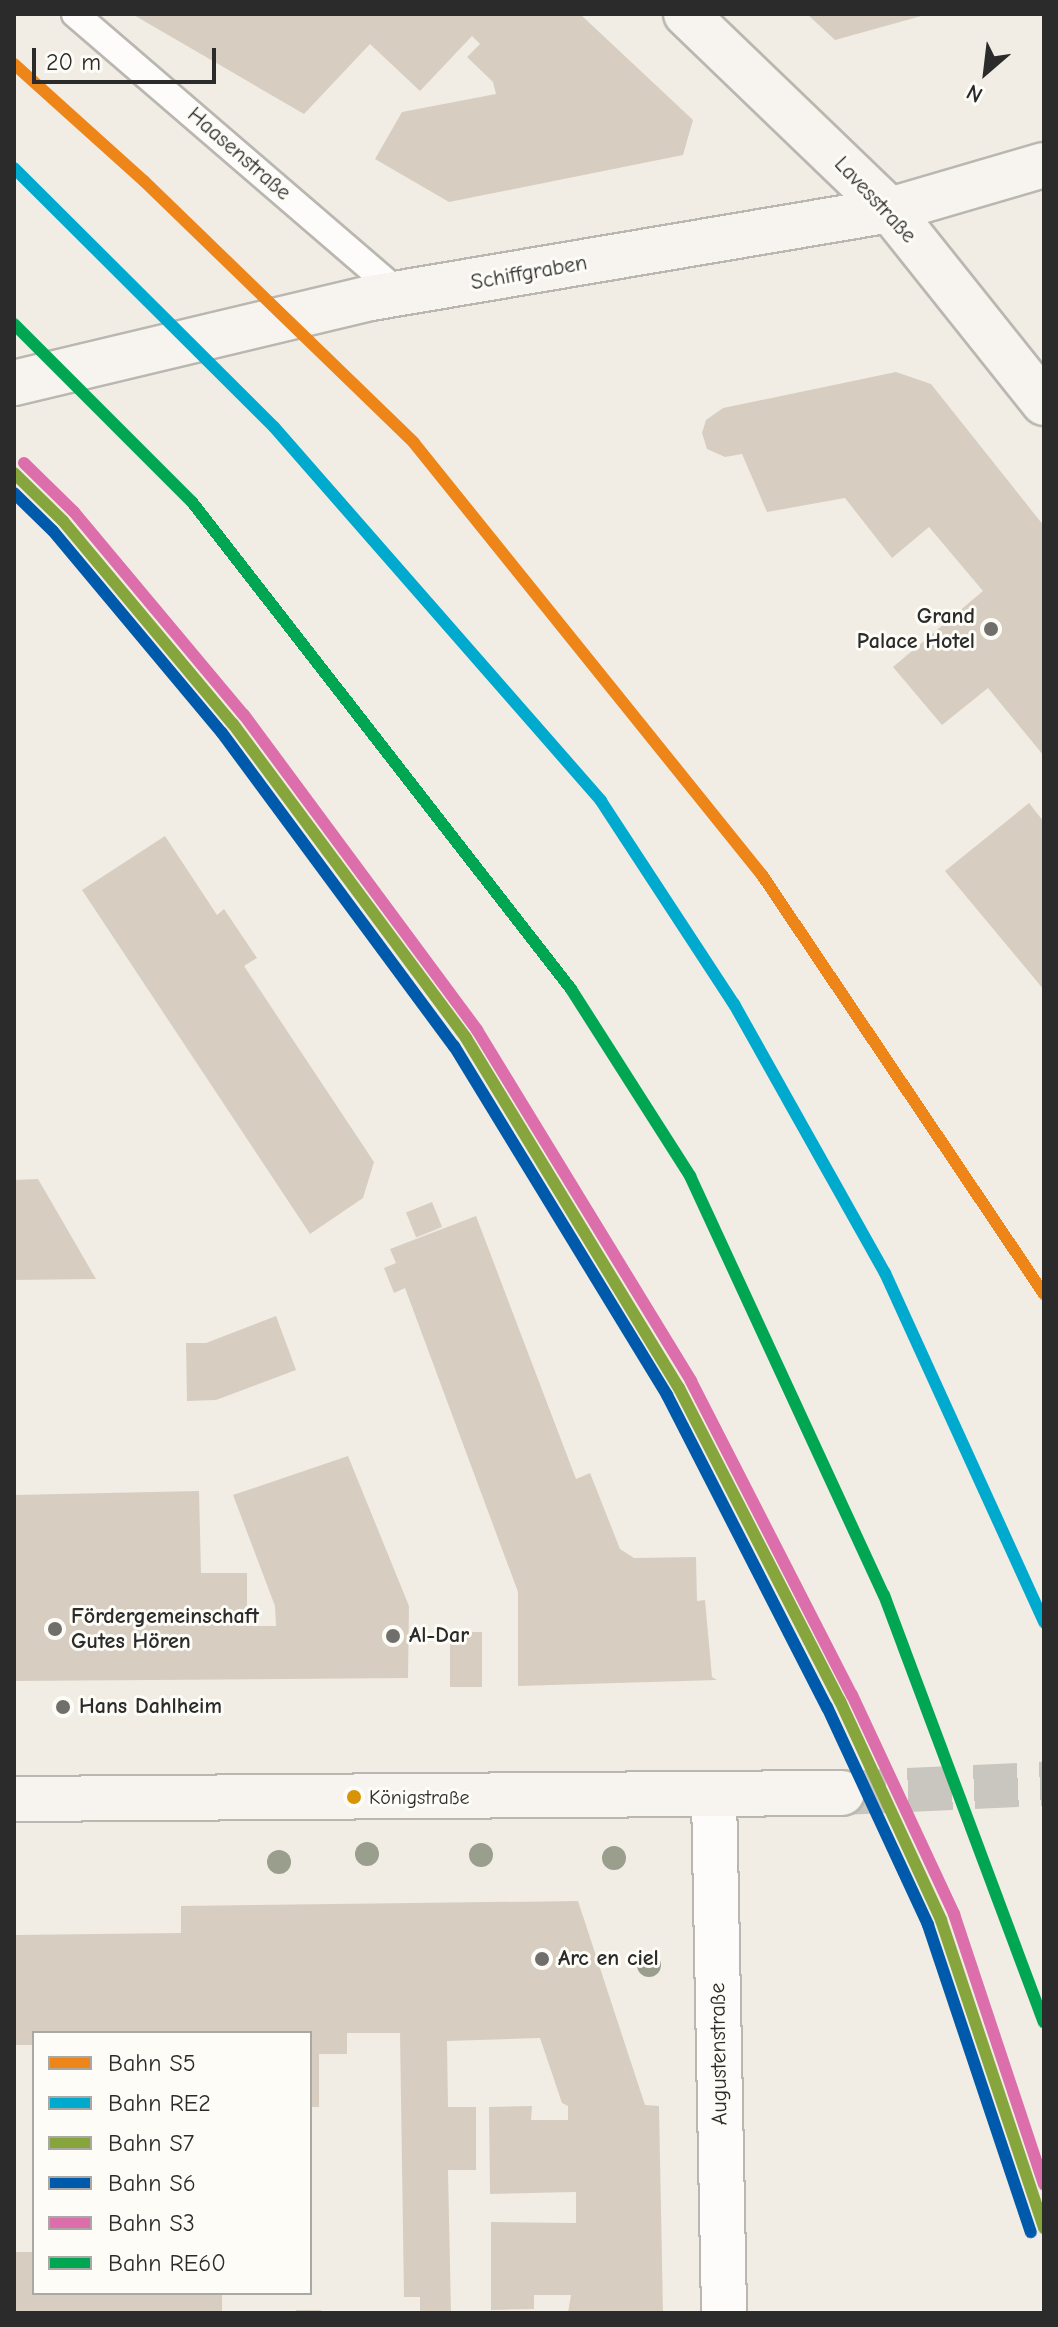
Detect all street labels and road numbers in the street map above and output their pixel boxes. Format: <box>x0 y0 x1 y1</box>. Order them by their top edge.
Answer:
street label: Haasenstraße <box>182 102 296 206</box>
street label: Lavesstraße <box>828 151 922 249</box>
street label: Schiffgraben <box>469 250 589 296</box>
street label: Augustenstraße <box>705 1982 733 2126</box>

